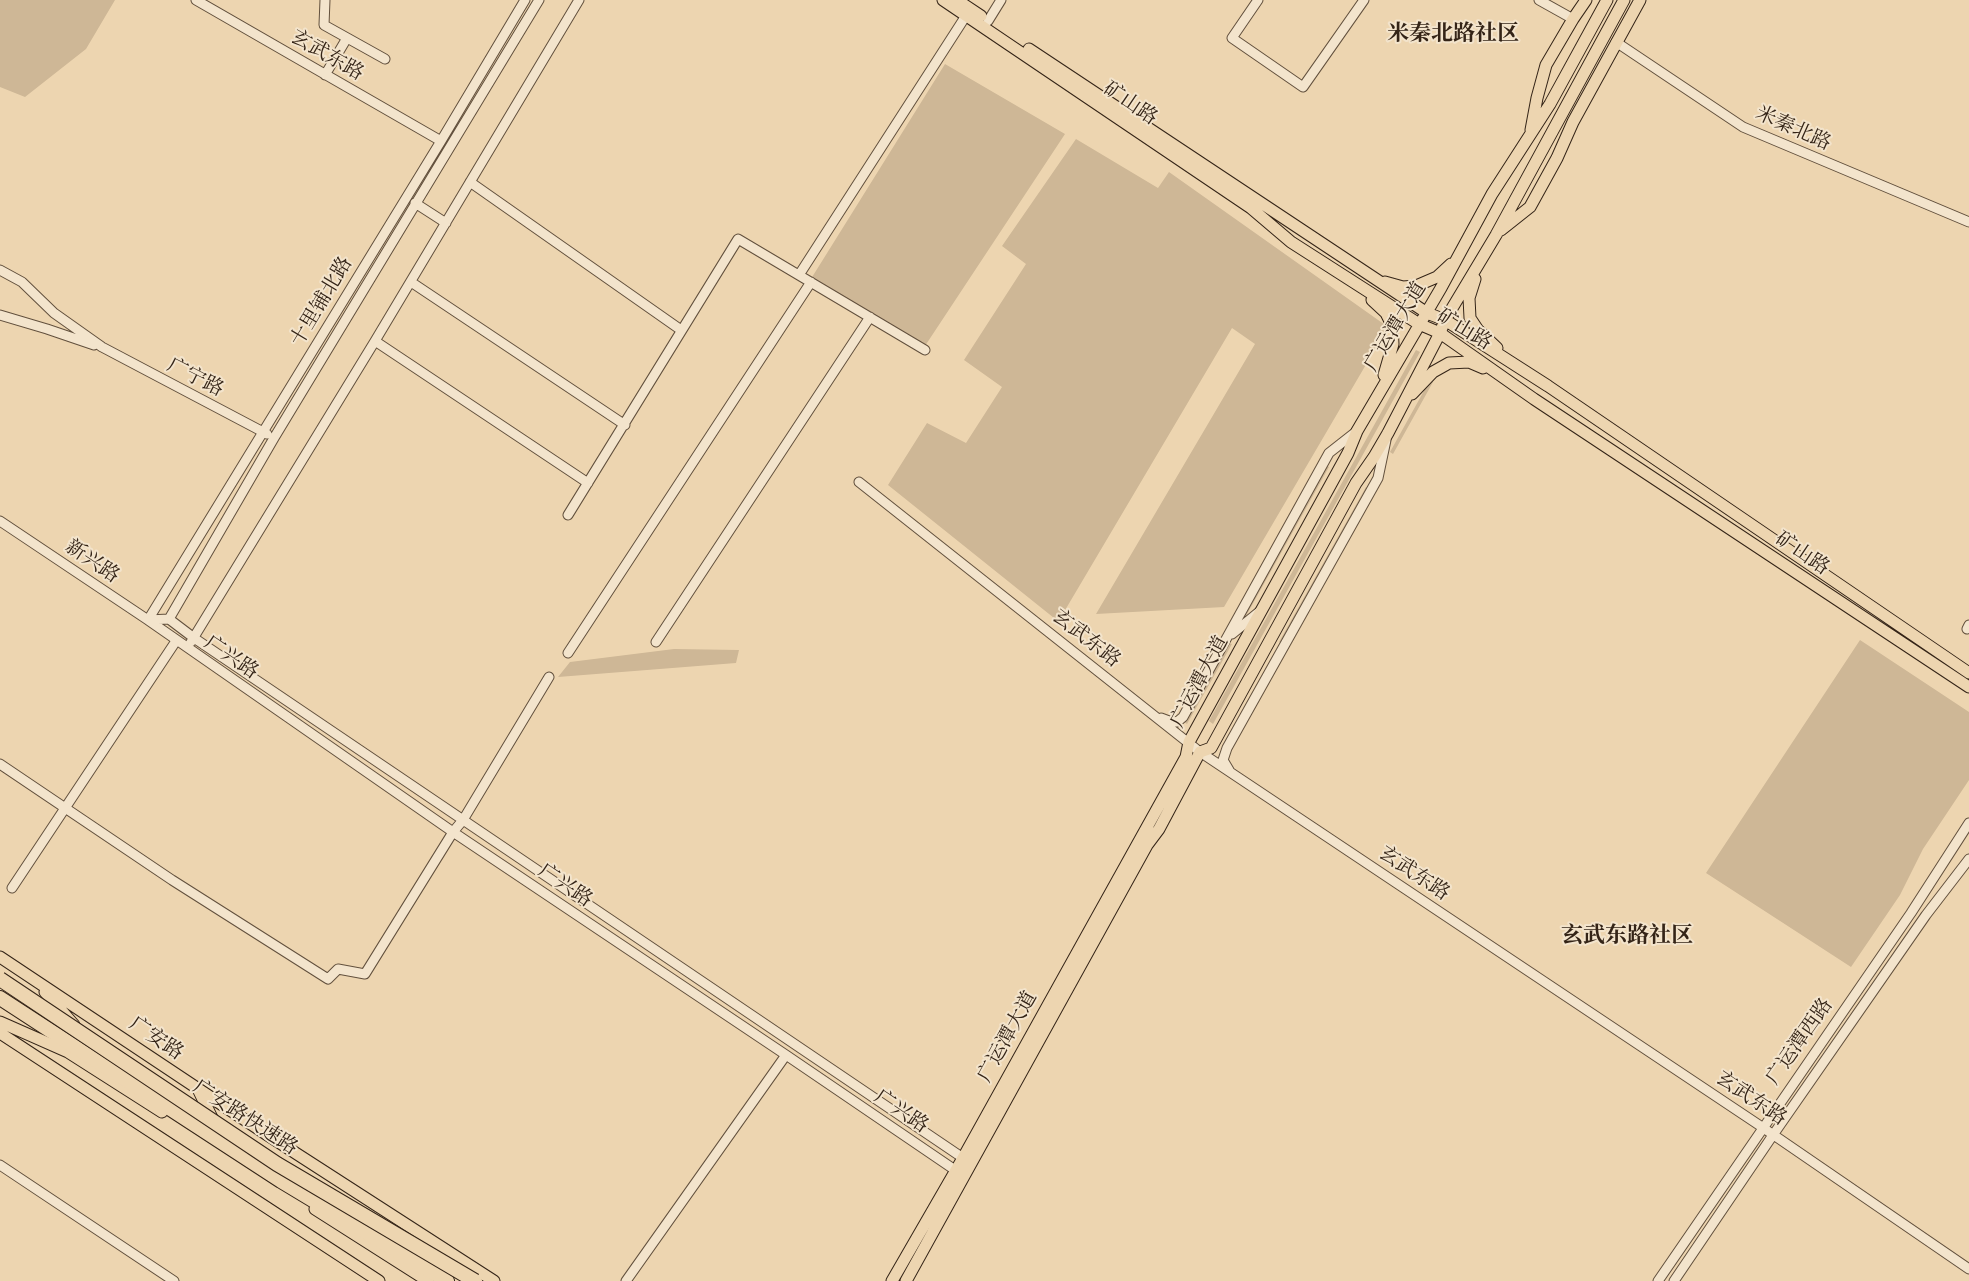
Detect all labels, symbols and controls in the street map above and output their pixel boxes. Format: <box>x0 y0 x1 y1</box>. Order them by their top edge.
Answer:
district label: 米秦北路社区 <box>1387 21 1519 47</box>
street label: 玄武东路 <box>286 26 368 86</box>
street label: 矿山路 <box>1098 77 1162 131</box>
street label: 米秦北路 <box>1752 102 1834 156</box>
street label: 十里铺北路 <box>286 253 358 351</box>
street label: 广运潭大道 <box>1360 278 1432 376</box>
street label: 矿山路 <box>1432 304 1496 356</box>
street label: 广宁路 <box>163 354 227 402</box>
street label: 矿山路 <box>1770 527 1834 581</box>
street label: 新兴路 <box>60 535 124 589</box>
street label: 玄武东路 <box>1047 605 1125 673</box>
street label: 广兴路 <box>199 631 263 685</box>
street label: 广运潭大道 <box>1166 632 1234 732</box>
street label: 玄武东路 <box>1374 842 1454 906</box>
street label: 广兴路 <box>533 859 597 913</box>
district label: 玄武东路社区 <box>1561 923 1693 949</box>
street label: 广运潭大道 <box>973 987 1043 1087</box>
street label: 广运潭西路 <box>1761 994 1839 1090</box>
street label: 广安路 <box>124 1012 188 1066</box>
street label: 玄武东路 <box>1711 1067 1791 1131</box>
street label: 广安路快速路 <box>188 1075 302 1161</box>
street label: 广兴路 <box>869 1085 933 1139</box>

